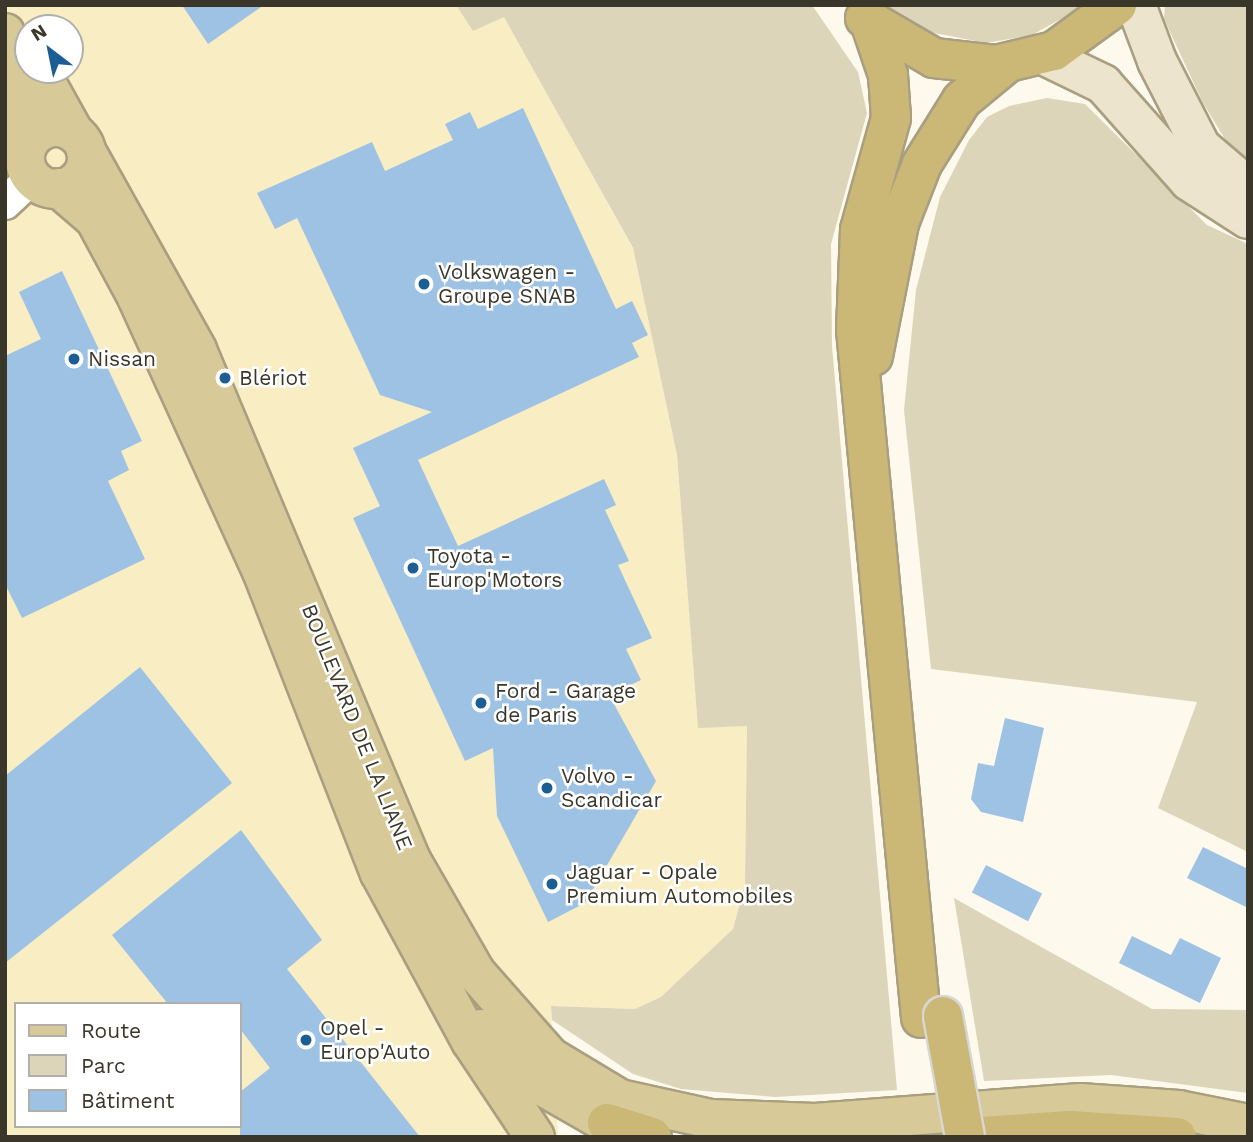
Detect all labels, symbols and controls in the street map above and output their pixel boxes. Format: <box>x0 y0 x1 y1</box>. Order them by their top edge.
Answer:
north arrow <box>14 14 84 84</box>
text: N <box>27 19 51 46</box>
place label: Volkswagen - Groupe SNAB <box>438 259 576 309</box>
marker: Volkswagen - Groupe SNAB <box>416 276 432 292</box>
place label: Nissan <box>88 346 156 372</box>
marker: Nissan <box>66 351 82 367</box>
place label: Blériot <box>239 365 307 391</box>
marker: Blériot <box>217 370 233 386</box>
place label: Toyota - Europ'Motors <box>427 543 562 593</box>
marker: Toyota - Europ'Motors <box>405 560 421 576</box>
street label: BOULEVARD DE LA LIANE <box>296 600 418 854</box>
place label: Ford - Garage de Paris <box>495 678 636 728</box>
marker: Ford - Garage de Paris <box>473 695 489 711</box>
place label: Volvo - Scandicar <box>561 763 662 813</box>
marker: Volvo - Scandicar <box>539 780 555 796</box>
place label: Jaguar - Opale Premium Automobiles <box>566 859 794 909</box>
marker: Jaguar - Opale Premium Automobiles <box>544 876 560 892</box>
legend <box>14 1002 242 1128</box>
place label: Opel - Europ'Auto <box>320 1015 430 1065</box>
text: Route <box>81 1018 141 1043</box>
marker: Opel - Europ'Auto <box>298 1032 314 1048</box>
text: Parc <box>81 1053 126 1078</box>
text: Bâtiment <box>81 1088 174 1113</box>

